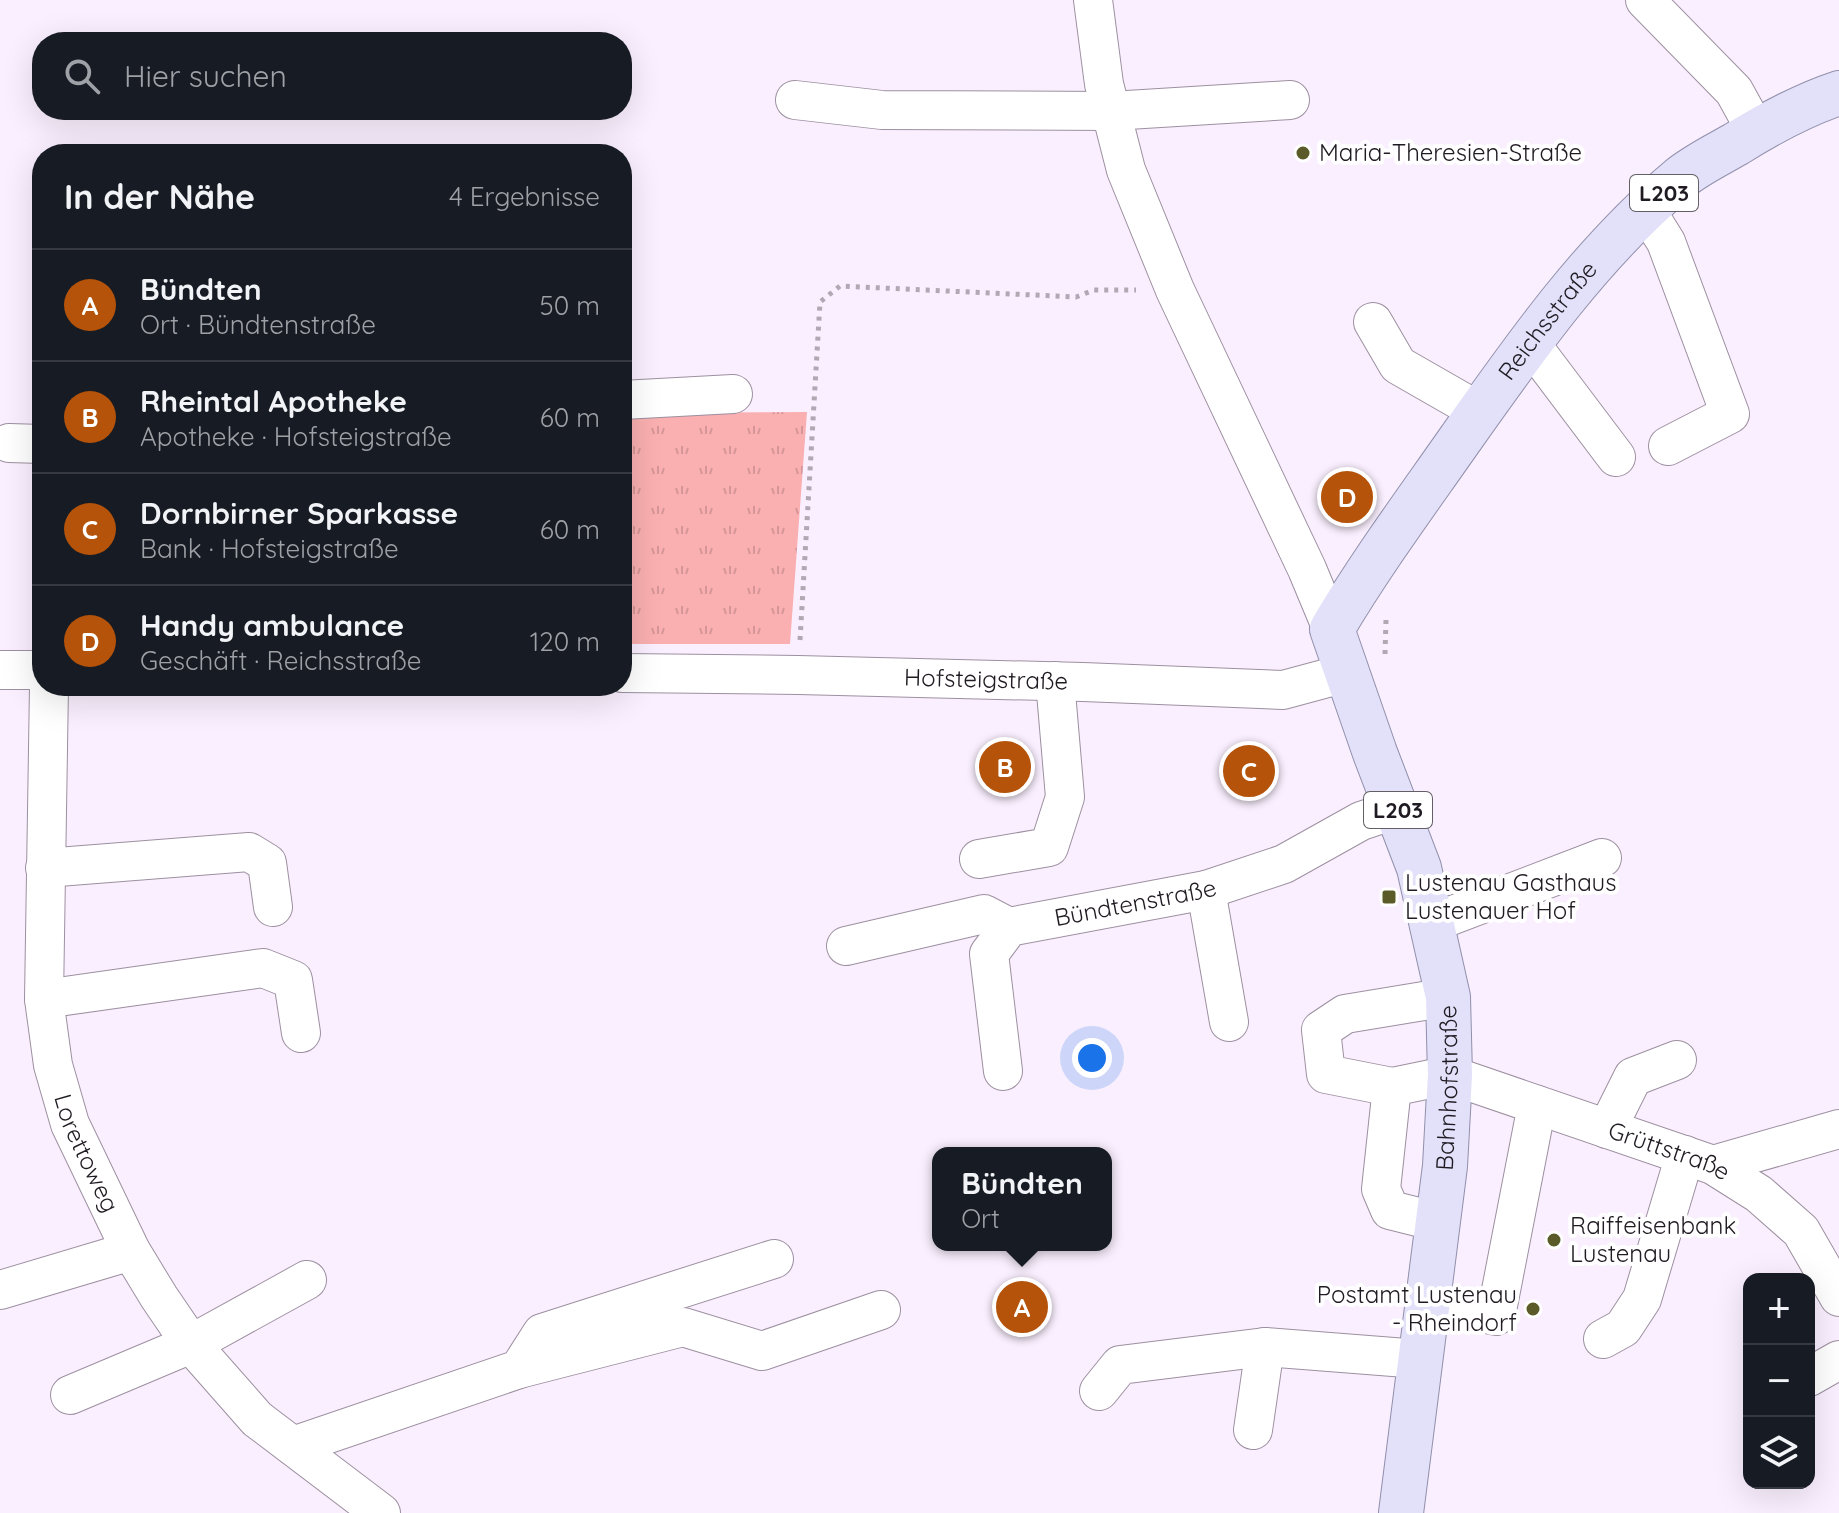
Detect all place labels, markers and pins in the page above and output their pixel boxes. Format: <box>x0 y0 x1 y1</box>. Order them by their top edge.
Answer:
place label: Maria-Theresien-Straße <box>1319 137 1582 167</box>
marker: Maria-Theresien-Straße <box>1294 144 1312 162</box>
pin: D <box>1321 467 1373 527</box>
pin: B <box>979 737 1031 797</box>
pin: C <box>1223 741 1275 801</box>
place label: Lustenau Gasthaus Lustenauer Hof <box>1405 867 1616 925</box>
marker: Lustenau Gasthaus Lustenauer Hof <box>1380 888 1398 906</box>
place label: Raiffeisenbank Lustenau <box>1570 1210 1736 1268</box>
marker: Raiffeisenbank Lustenau <box>1545 1231 1563 1249</box>
pin: A <box>996 1277 1048 1337</box>
place label: Postamt Lustenau - Rheindorf <box>1317 1279 1517 1337</box>
marker: Postamt Lustenau - Rheindorf <box>1524 1300 1542 1318</box>

